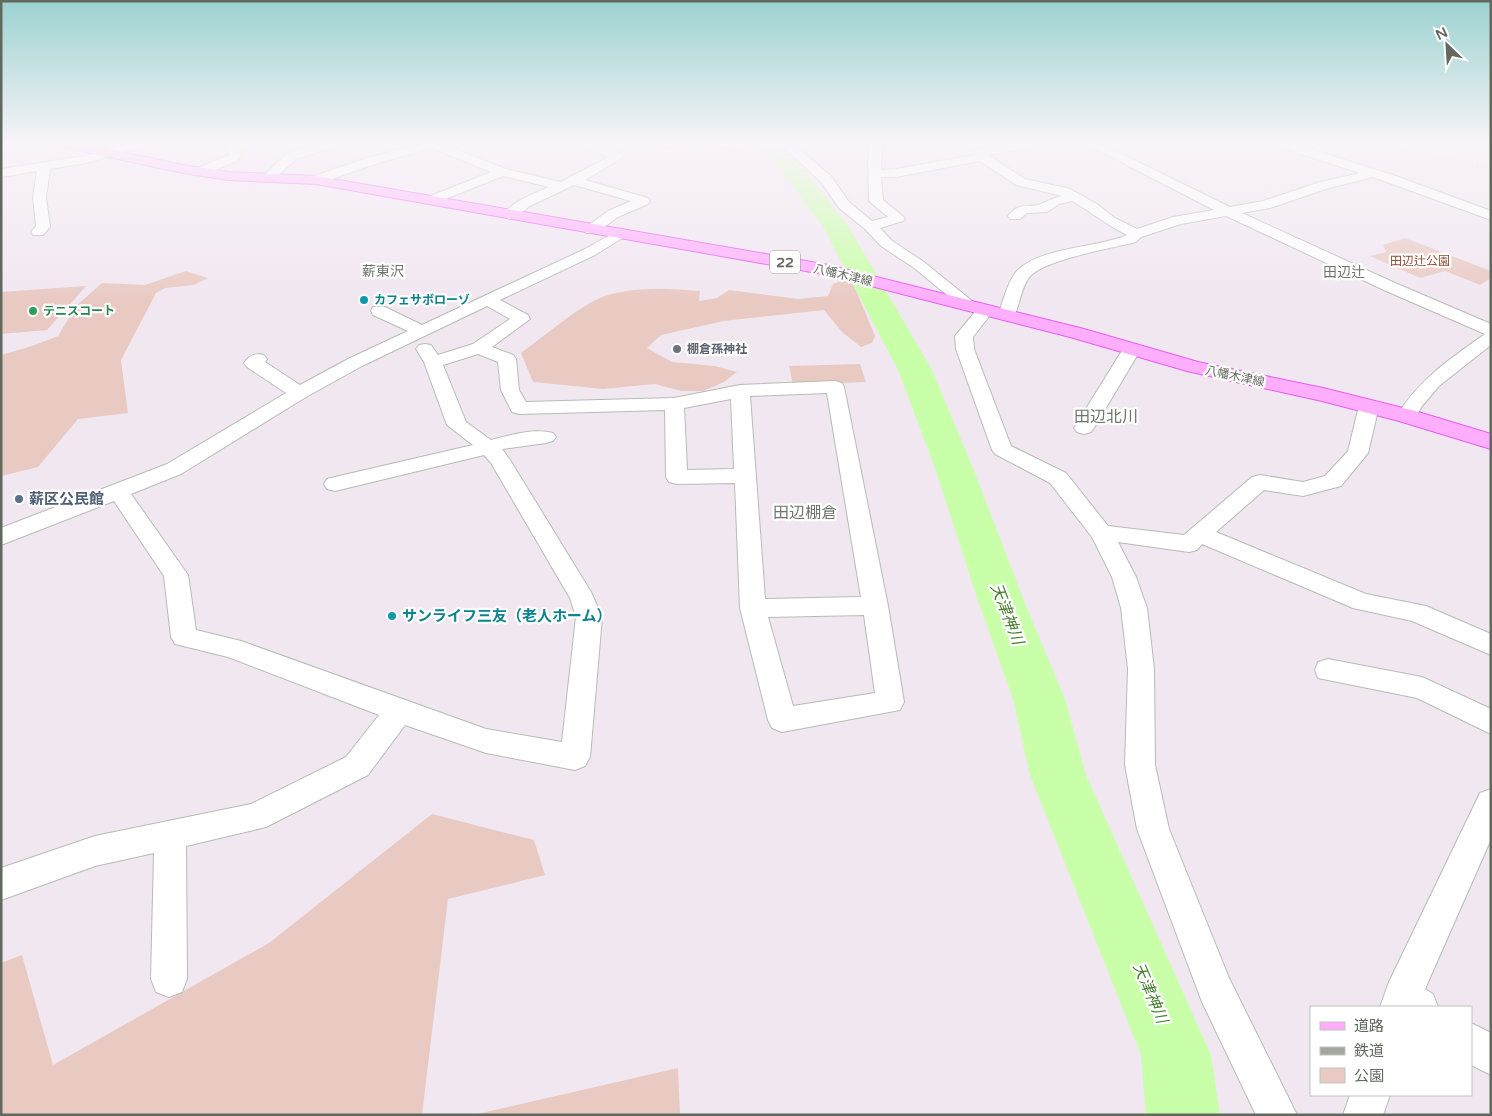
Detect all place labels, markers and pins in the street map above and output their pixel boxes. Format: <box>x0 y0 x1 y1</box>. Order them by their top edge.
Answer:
place label: カフェサボローゾ <box>374 293 470 307</box>
marker: カフェサボローゾ <box>358 294 370 306</box>
place label: テニスコート <box>43 304 115 318</box>
marker: テニスコート <box>27 305 39 317</box>
place label: 棚倉孫神社 <box>687 342 747 356</box>
marker: 棚倉孫神社 <box>671 343 683 355</box>
place label: 薪区公民館 <box>29 490 104 508</box>
marker: 薪区公民館 <box>13 493 25 505</box>
place label: サンライフ三友（老人ホーム） <box>402 607 612 625</box>
marker: サンライフ三友（老人ホーム） <box>386 610 398 622</box>

